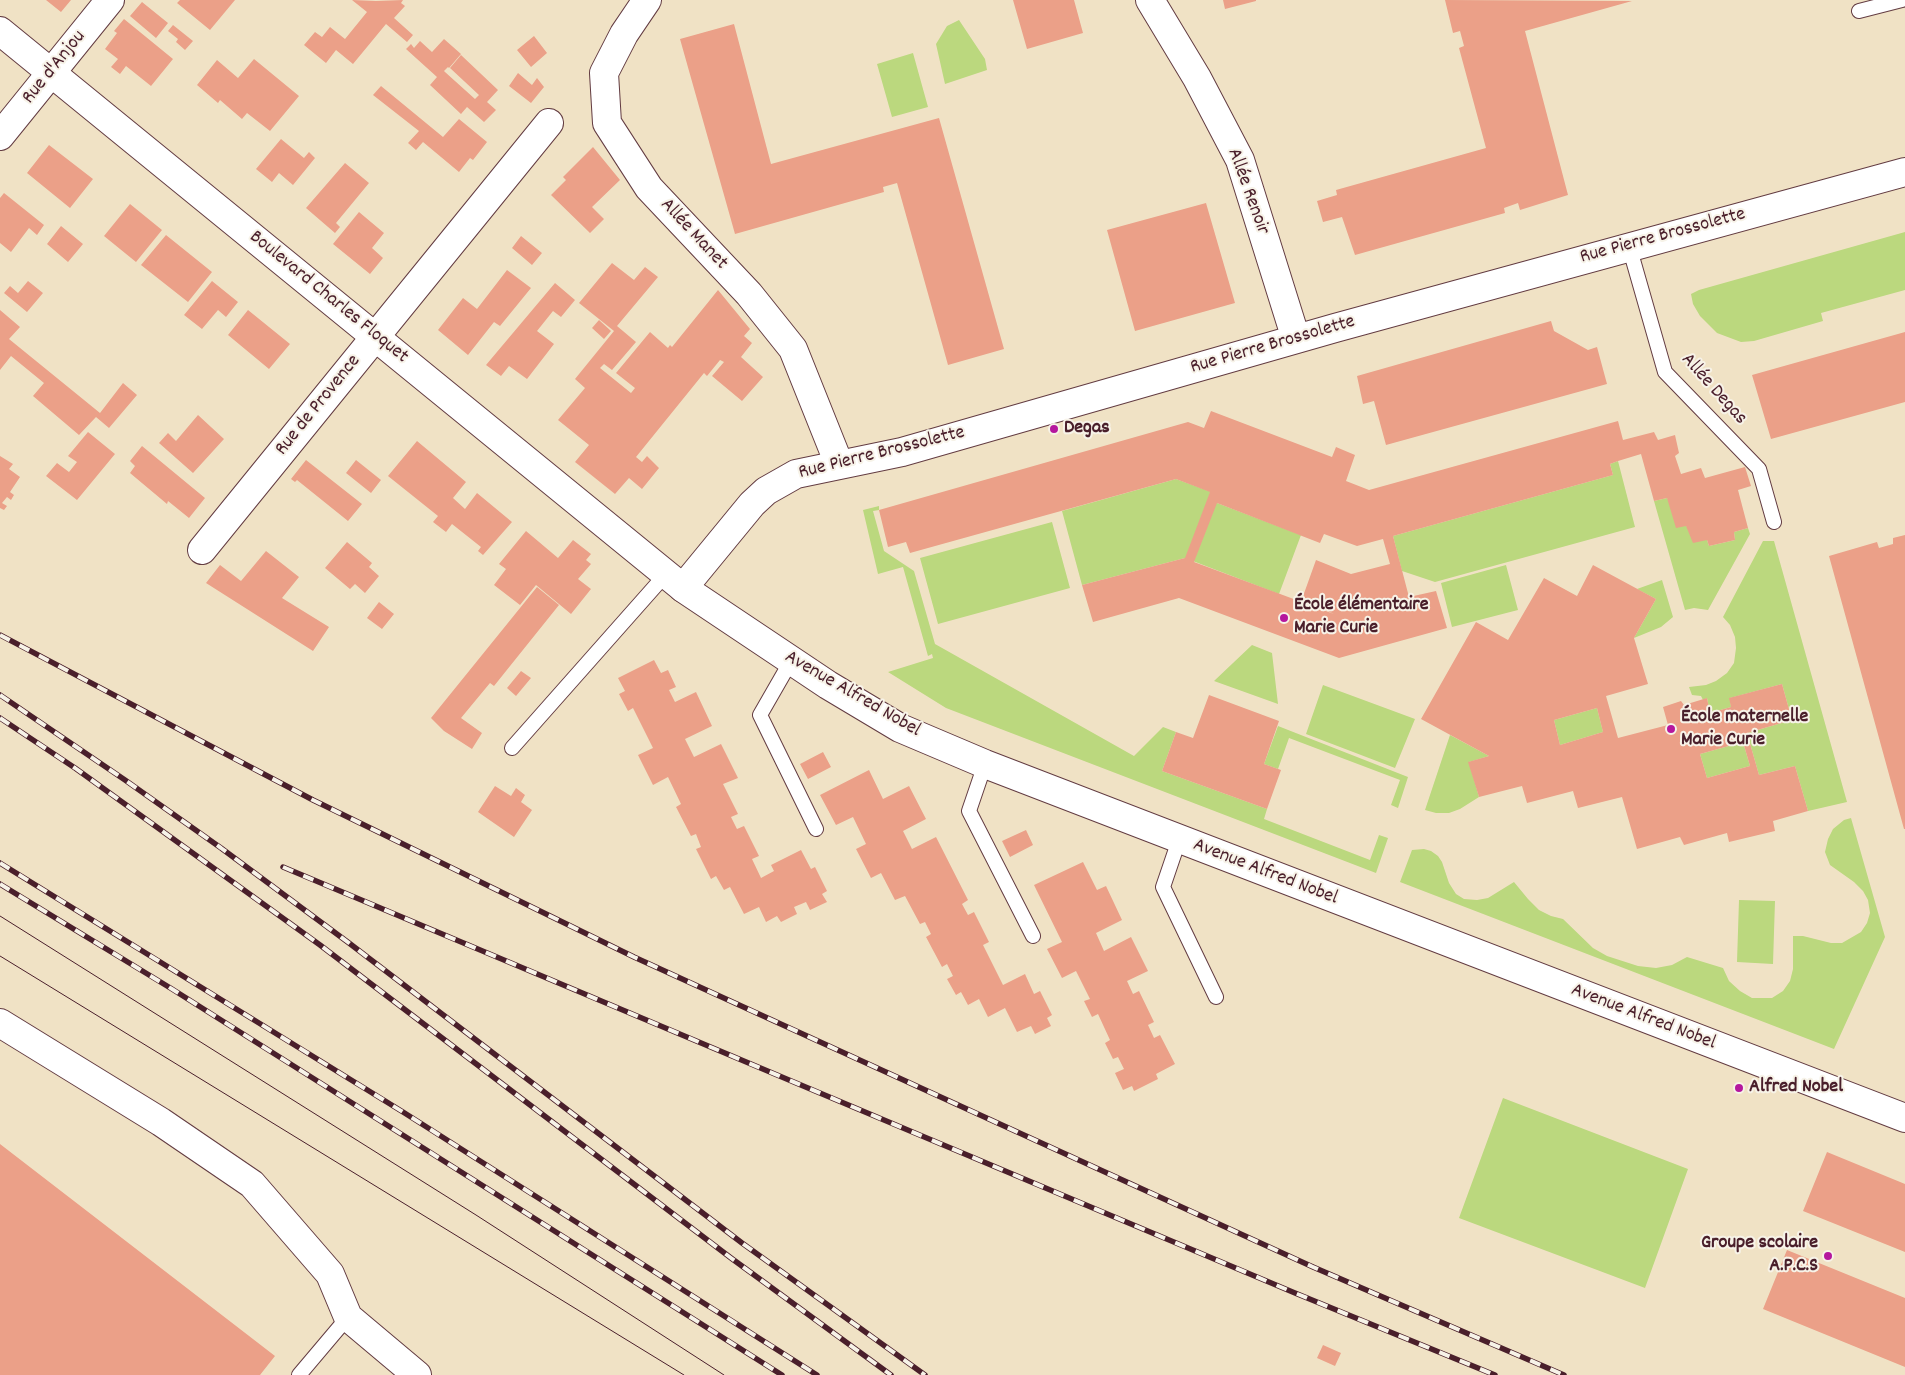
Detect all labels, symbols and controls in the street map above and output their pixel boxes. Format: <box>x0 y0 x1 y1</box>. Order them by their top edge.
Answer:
street label: Rue d'Anjou <box>18 26 92 110</box>
street label: Allée Renoir <box>1220 146 1274 238</box>
street label: Allée Manet <box>654 194 732 276</box>
street label: Rue Pierre Brossolette <box>1578 203 1748 271</box>
street label: Boulevard Charles Floquet <box>243 226 413 370</box>
street label: Rue Pierre Brossolette <box>1188 311 1358 381</box>
street label: Allée Degas <box>1675 349 1751 431</box>
street label: Rue de Provence <box>271 351 367 461</box>
place label: Degas <box>1064 417 1110 441</box>
street label: Rue Pierre Brossolette <box>797 422 967 486</box>
marker: Degas <box>1048 423 1060 435</box>
place label: École élémentaire Marie Curie <box>1294 594 1429 641</box>
marker: École élémentaire Marie Curie <box>1278 612 1290 624</box>
street label: Avenue Alfred Nobel <box>780 646 924 744</box>
place label: École maternelle Marie Curie <box>1681 706 1808 753</box>
marker: École maternelle Marie Curie <box>1665 723 1677 735</box>
street label: Avenue Alfred Nobel <box>1189 834 1341 912</box>
street label: Avenue Alfred Nobel <box>1567 979 1719 1057</box>
place label: Alfred Nobel <box>1749 1076 1843 1100</box>
marker: Alfred Nobel <box>1733 1082 1745 1094</box>
place label: Groupe scolaire A.P.C.S <box>1701 1232 1818 1279</box>
marker: Groupe scolaire A.P.C.S <box>1822 1250 1834 1262</box>

